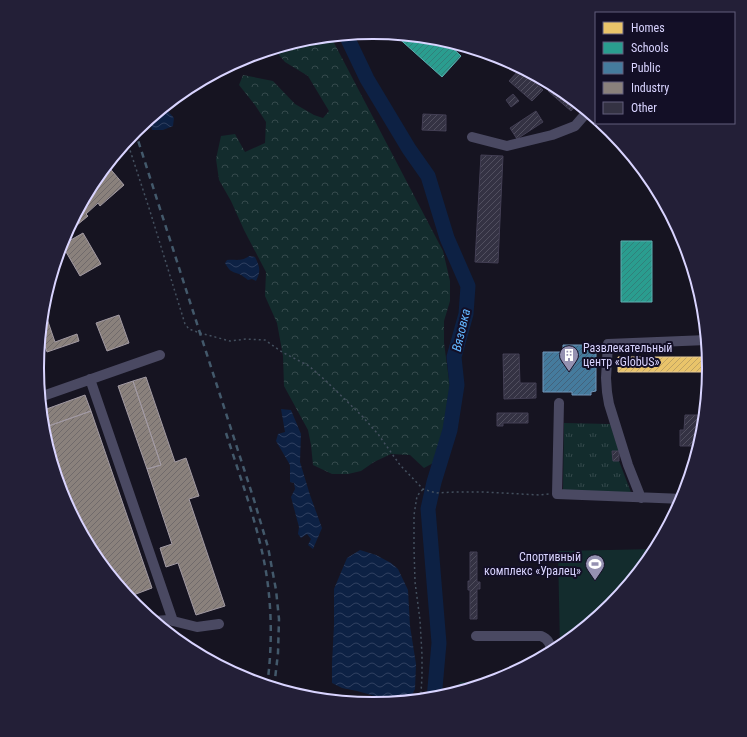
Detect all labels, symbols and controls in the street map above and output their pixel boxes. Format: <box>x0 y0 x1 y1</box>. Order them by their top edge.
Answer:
legend <box>595 12 735 124</box>
text: Homes <box>631 21 665 35</box>
text: Schools <box>631 41 669 55</box>
text: Public <box>631 61 661 75</box>
text: Industry <box>631 81 669 95</box>
text: Other <box>631 101 657 115</box>
water label: Вязовка <box>449 307 473 353</box>
place label: Развлекательный центр «GlobUS» <box>583 341 672 369</box>
building icon: Развлекательный центр «GlobUS» <box>558 344 580 372</box>
place label: Спортивный комплекс «Уралец» <box>484 550 581 578</box>
sports icon: Спортивный комплекс «Уралец» <box>584 553 606 581</box>

